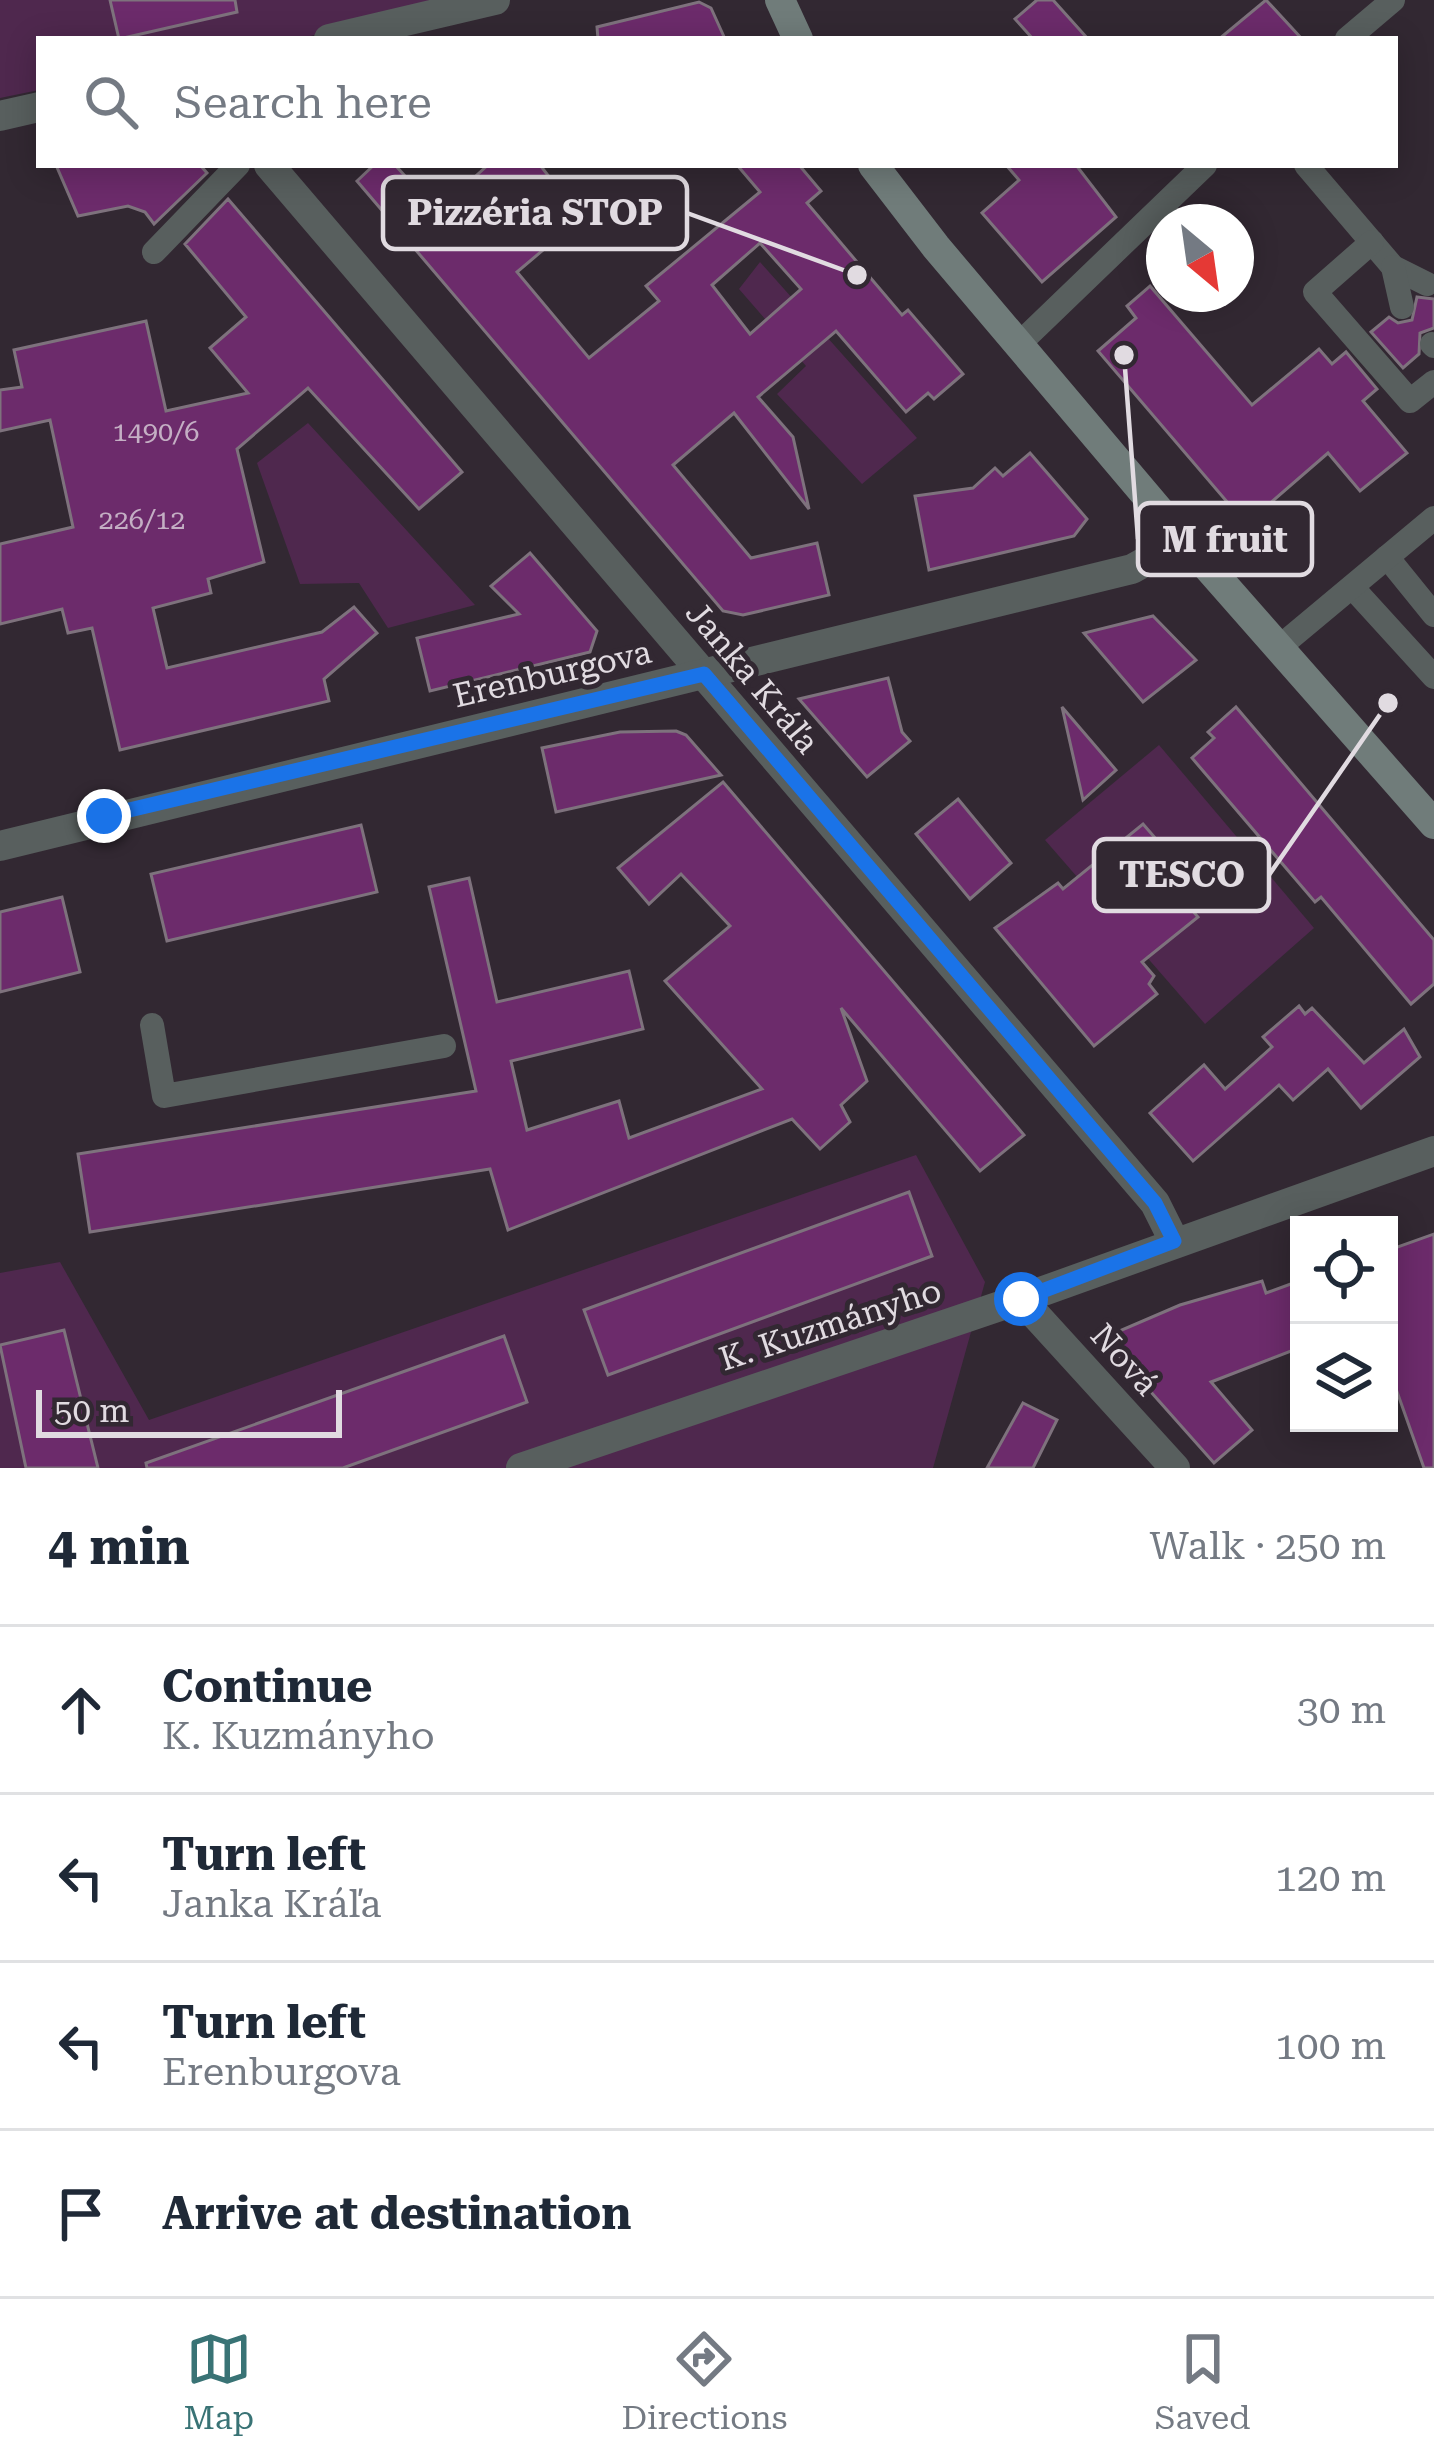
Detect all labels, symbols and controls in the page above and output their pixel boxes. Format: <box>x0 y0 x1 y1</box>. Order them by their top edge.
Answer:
search box <box>36 36 1398 168</box>
icon: search <box>78 69 144 135</box>
text: Search here <box>174 76 432 129</box>
callout: Pizzéria STOP <box>383 177 687 249</box>
text: Pizzéria STOP <box>407 192 663 234</box>
north arrow <box>1146 204 1254 312</box>
house number: 1490/6 <box>113 416 199 448</box>
callout: M fruit <box>1138 503 1312 575</box>
house number: 226/12 <box>99 504 185 536</box>
text: M fruit <box>1162 519 1288 561</box>
street label: Janka Kráľa <box>678 594 827 761</box>
street label: Erenburgova <box>449 632 655 715</box>
route end <box>77 789 131 843</box>
callout: TESCO <box>1094 839 1269 911</box>
text: TESCO <box>1119 854 1245 896</box>
map controls <box>1290 1216 1398 1432</box>
button: locate <box>1290 1216 1398 1324</box>
street label: K. Kuzmányho <box>714 1270 946 1379</box>
route start <box>994 1272 1048 1326</box>
street label: Nová <box>1083 1316 1167 1403</box>
button: layers <box>1290 1324 1398 1432</box>
scale bar <box>36 1384 342 1437</box>
text: 50 m <box>54 1391 129 1430</box>
text: 4 min <box>48 1517 190 1576</box>
text: Walk · 250 m <box>1150 1523 1386 1569</box>
text: Continue <box>162 1660 373 1713</box>
icon: ahead <box>48 1677 114 1743</box>
text: 30 m <box>1297 1687 1386 1733</box>
text: K. Kuzmányho <box>162 1713 435 1759</box>
text: Turn left <box>162 1828 366 1881</box>
icon: left <box>48 1845 114 1911</box>
text: 120 m <box>1275 1855 1386 1901</box>
text: Janka Kráľa <box>162 1881 382 1927</box>
text: Turn left <box>162 1996 366 2049</box>
icon: left <box>48 2013 114 2079</box>
text: 100 m <box>1275 2023 1386 2069</box>
text: Erenburgova <box>162 2049 401 2095</box>
icon: arrive <box>48 2181 114 2247</box>
text: Arrive at destination <box>162 2187 631 2240</box>
tab: Map <box>184 2326 254 2437</box>
tab: Directions <box>621 2326 787 2437</box>
tab: Saved <box>1155 2326 1250 2437</box>

